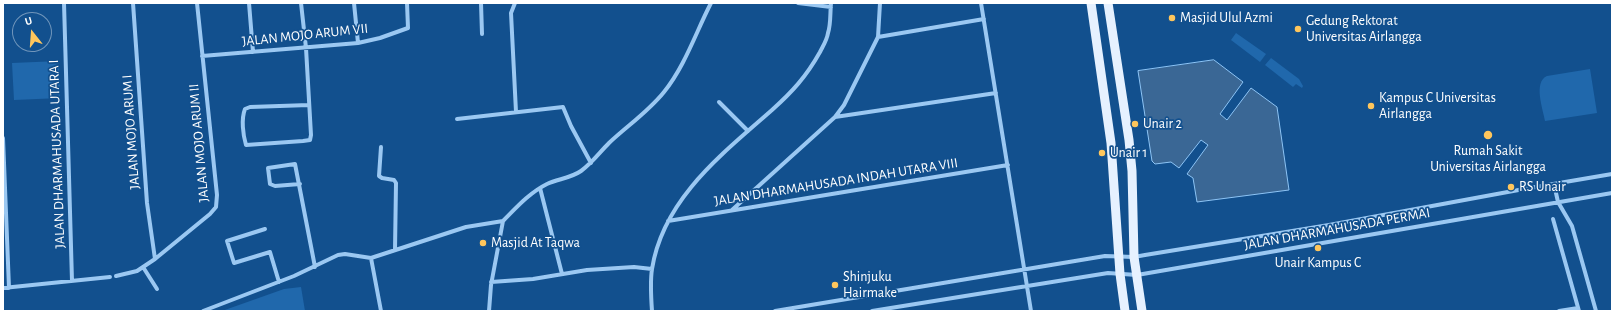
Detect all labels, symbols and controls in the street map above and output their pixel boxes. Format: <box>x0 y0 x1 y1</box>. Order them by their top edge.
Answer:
place label: Masjid Ulul Azmi <box>1180 10 1273 26</box>
north arrow <box>12 12 52 52</box>
marker: Masjid Ulul Azmi <box>1167 13 1177 23</box>
place label: Gedung Rektorat Universitas Airlangga <box>1306 13 1422 46</box>
text: U <box>24 15 34 27</box>
street label: JALAN MOJO ARUM VII <box>241 20 369 50</box>
marker: Gedung Rektorat Universitas Airlangga <box>1293 24 1303 34</box>
street label: JALAN DHARMAHUSADA UTARA I <box>45 59 69 249</box>
street label: JALAN MOJO ARUM I <box>119 74 143 190</box>
street label: JALAN MOJO ARUM II <box>185 83 213 203</box>
place label: Kampus C Universitas Airlangga <box>1379 90 1496 122</box>
marker: Kampus C Universitas Airlangga <box>1366 101 1376 111</box>
place label: Unair 2 <box>1143 116 1182 132</box>
marker: Unair 2 <box>1130 119 1140 129</box>
marker: Rumah Sakit Universitas Airlangga <box>1482 129 1494 141</box>
place label: Rumah Sakit Universitas Airlangga <box>1430 143 1546 176</box>
place label: Unair 1 <box>1110 145 1147 161</box>
marker: Unair 1 <box>1097 148 1107 158</box>
street label: JALAN DHARMAHUSADA INDAH UTARA VIII <box>713 154 959 210</box>
place label: RS Unair <box>1519 179 1566 195</box>
marker: RS Unair <box>1506 182 1516 192</box>
street label: JALAN DHARMAHUSADA PERMAI <box>1243 204 1431 254</box>
place label: Masjid At Taqwa <box>491 235 580 251</box>
marker: Masjid At Taqwa <box>478 238 488 248</box>
marker: Unair Kampus C <box>1313 243 1323 253</box>
place label: Unair Kampus C <box>1275 255 1361 271</box>
place label: Shinjuku Hairmake <box>843 269 897 302</box>
marker: Shinjuku Hairmake <box>830 280 840 290</box>

